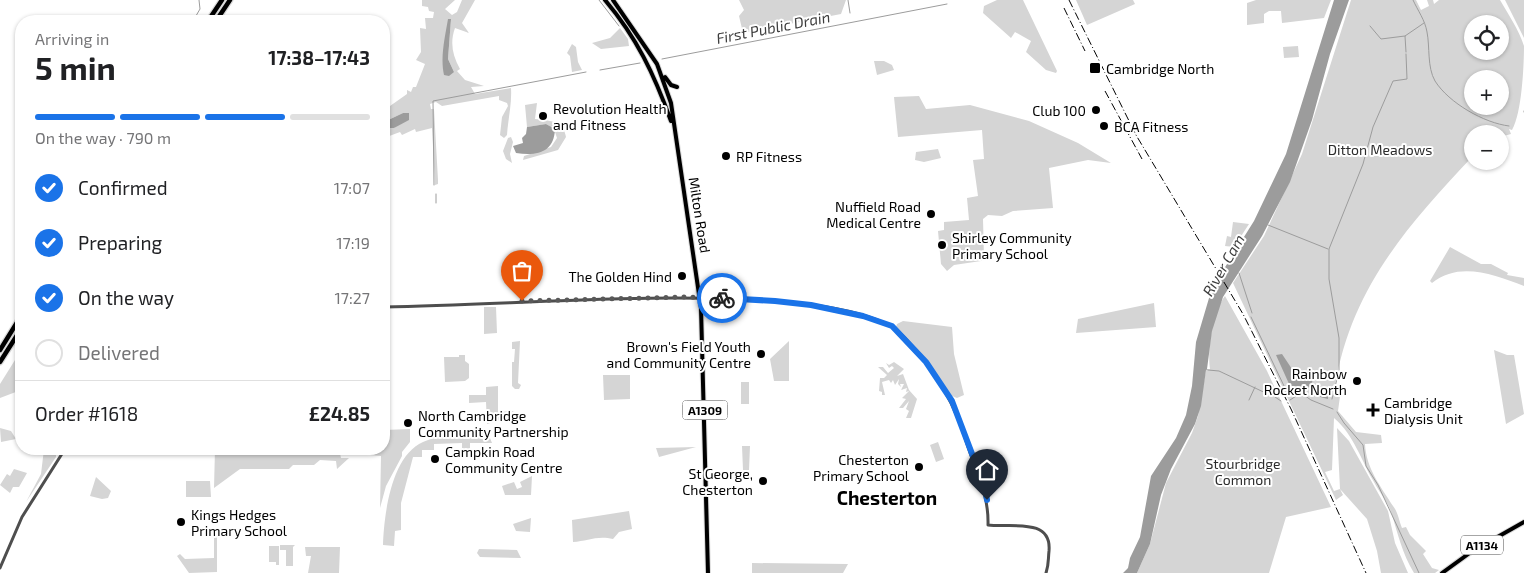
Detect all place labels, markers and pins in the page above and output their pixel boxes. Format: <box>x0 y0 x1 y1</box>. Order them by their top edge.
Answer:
place label: Cambridge North <box>1106 60 1214 77</box>
marker: Cambridge North <box>1088 61 1102 75</box>
place label: Revolution Health and Fitness <box>553 100 667 133</box>
place label: Club 100 <box>1032 102 1086 119</box>
marker: Club 100 <box>1090 104 1102 116</box>
marker: Revolution Health and Fitness <box>537 110 549 122</box>
place label: BCA Fitness <box>1114 118 1188 135</box>
marker: BCA Fitness <box>1098 120 1110 132</box>
place label: RP Fitness <box>736 148 802 165</box>
marker: RP Fitness <box>720 150 732 162</box>
place label: Nuffield Road Medical Centre <box>826 198 921 231</box>
marker: Nuffield Road Medical Centre <box>925 208 937 220</box>
place label: Shirley Community Primary School <box>952 229 1072 262</box>
marker: Shirley Community Primary School <box>936 239 948 251</box>
pin <box>501 250 543 301</box>
place label: The Golden Hind <box>568 268 672 285</box>
marker: The Golden Hind <box>676 270 688 282</box>
place label: Brown's Field Youth and Community Centre <box>607 338 751 371</box>
marker: Brown's Field Youth and Community Centre <box>755 348 767 360</box>
place label: Rainbow Rocket North <box>1264 365 1347 398</box>
marker: Rainbow Rocket North <box>1351 375 1363 387</box>
place label: Cambridge Dialysis Unit <box>1384 394 1463 427</box>
marker: Cambridge Dialysis Unit <box>1366 403 1380 417</box>
place label: North Cambridge Community Partnership <box>418 407 569 440</box>
marker: North Cambridge Community Partnership <box>402 417 414 429</box>
place label: Campkin Road Community Centre <box>445 443 563 476</box>
pin <box>966 449 1008 500</box>
place label: Chesterton Primary School <box>813 451 910 484</box>
marker: Campkin Road Community Centre <box>429 453 441 465</box>
marker: Chesterton Primary School <box>913 461 925 473</box>
place label: St George, Chesterton <box>682 465 753 498</box>
marker: St George, Chesterton <box>757 475 769 487</box>
place label: Kings Hedges Primary School <box>191 506 288 539</box>
marker: Kings Hedges Primary School <box>175 516 187 528</box>

